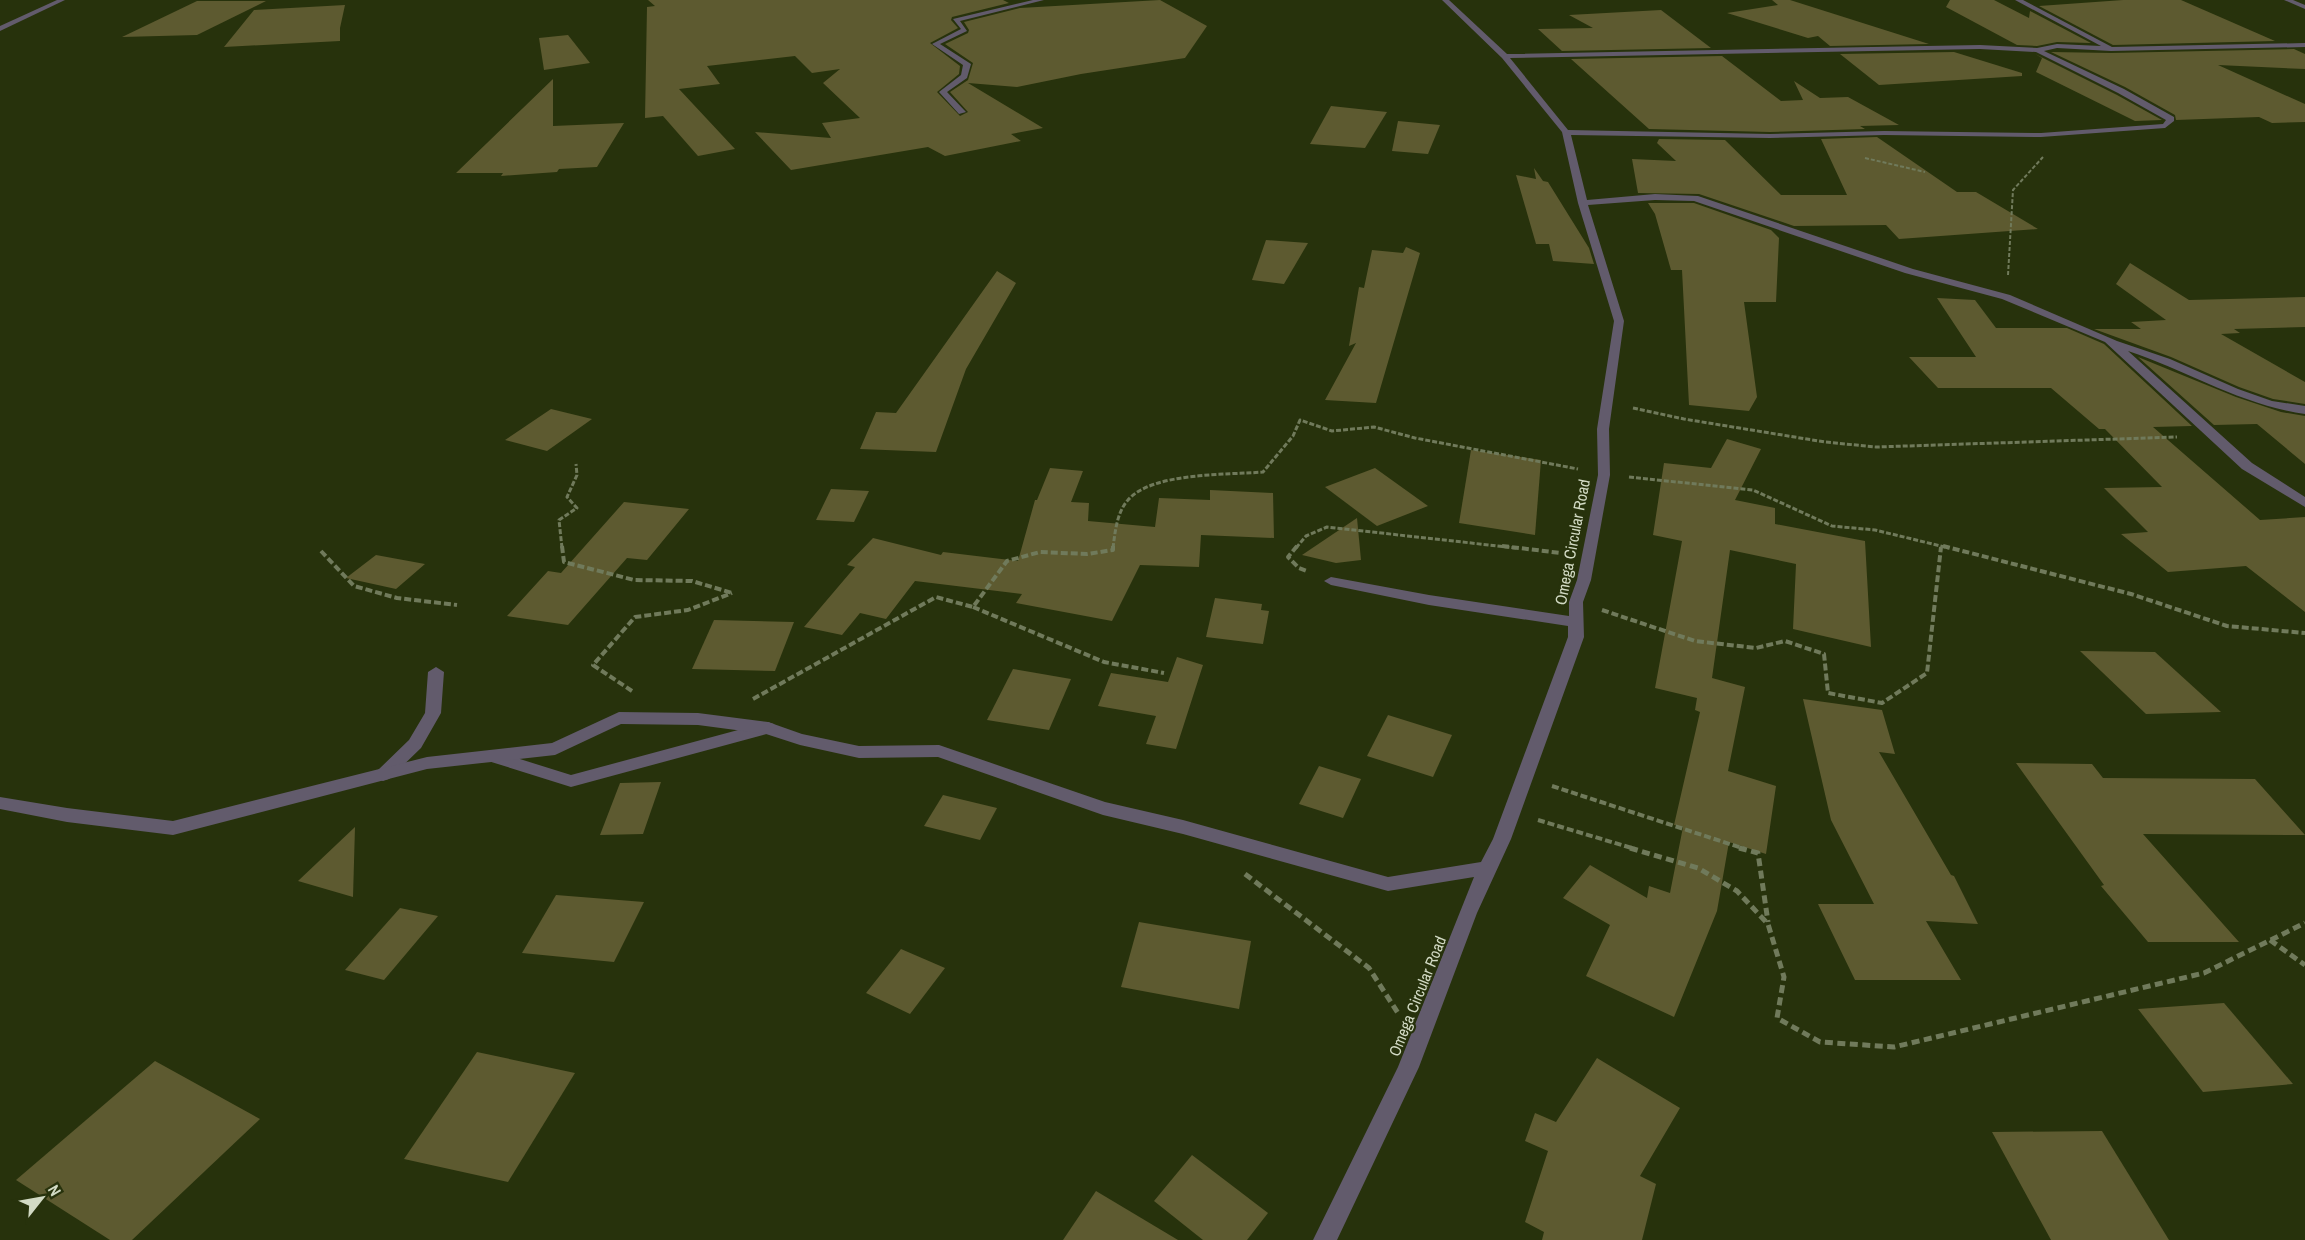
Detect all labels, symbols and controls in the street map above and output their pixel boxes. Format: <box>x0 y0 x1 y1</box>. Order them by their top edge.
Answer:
street label: Omega Circular Road <box>1549 477 1595 607</box>
street label: Omega Circular Road <box>1383 933 1451 1059</box>
north arrow <box>12 1168 72 1228</box>
text: N <box>43 1181 67 1200</box>

